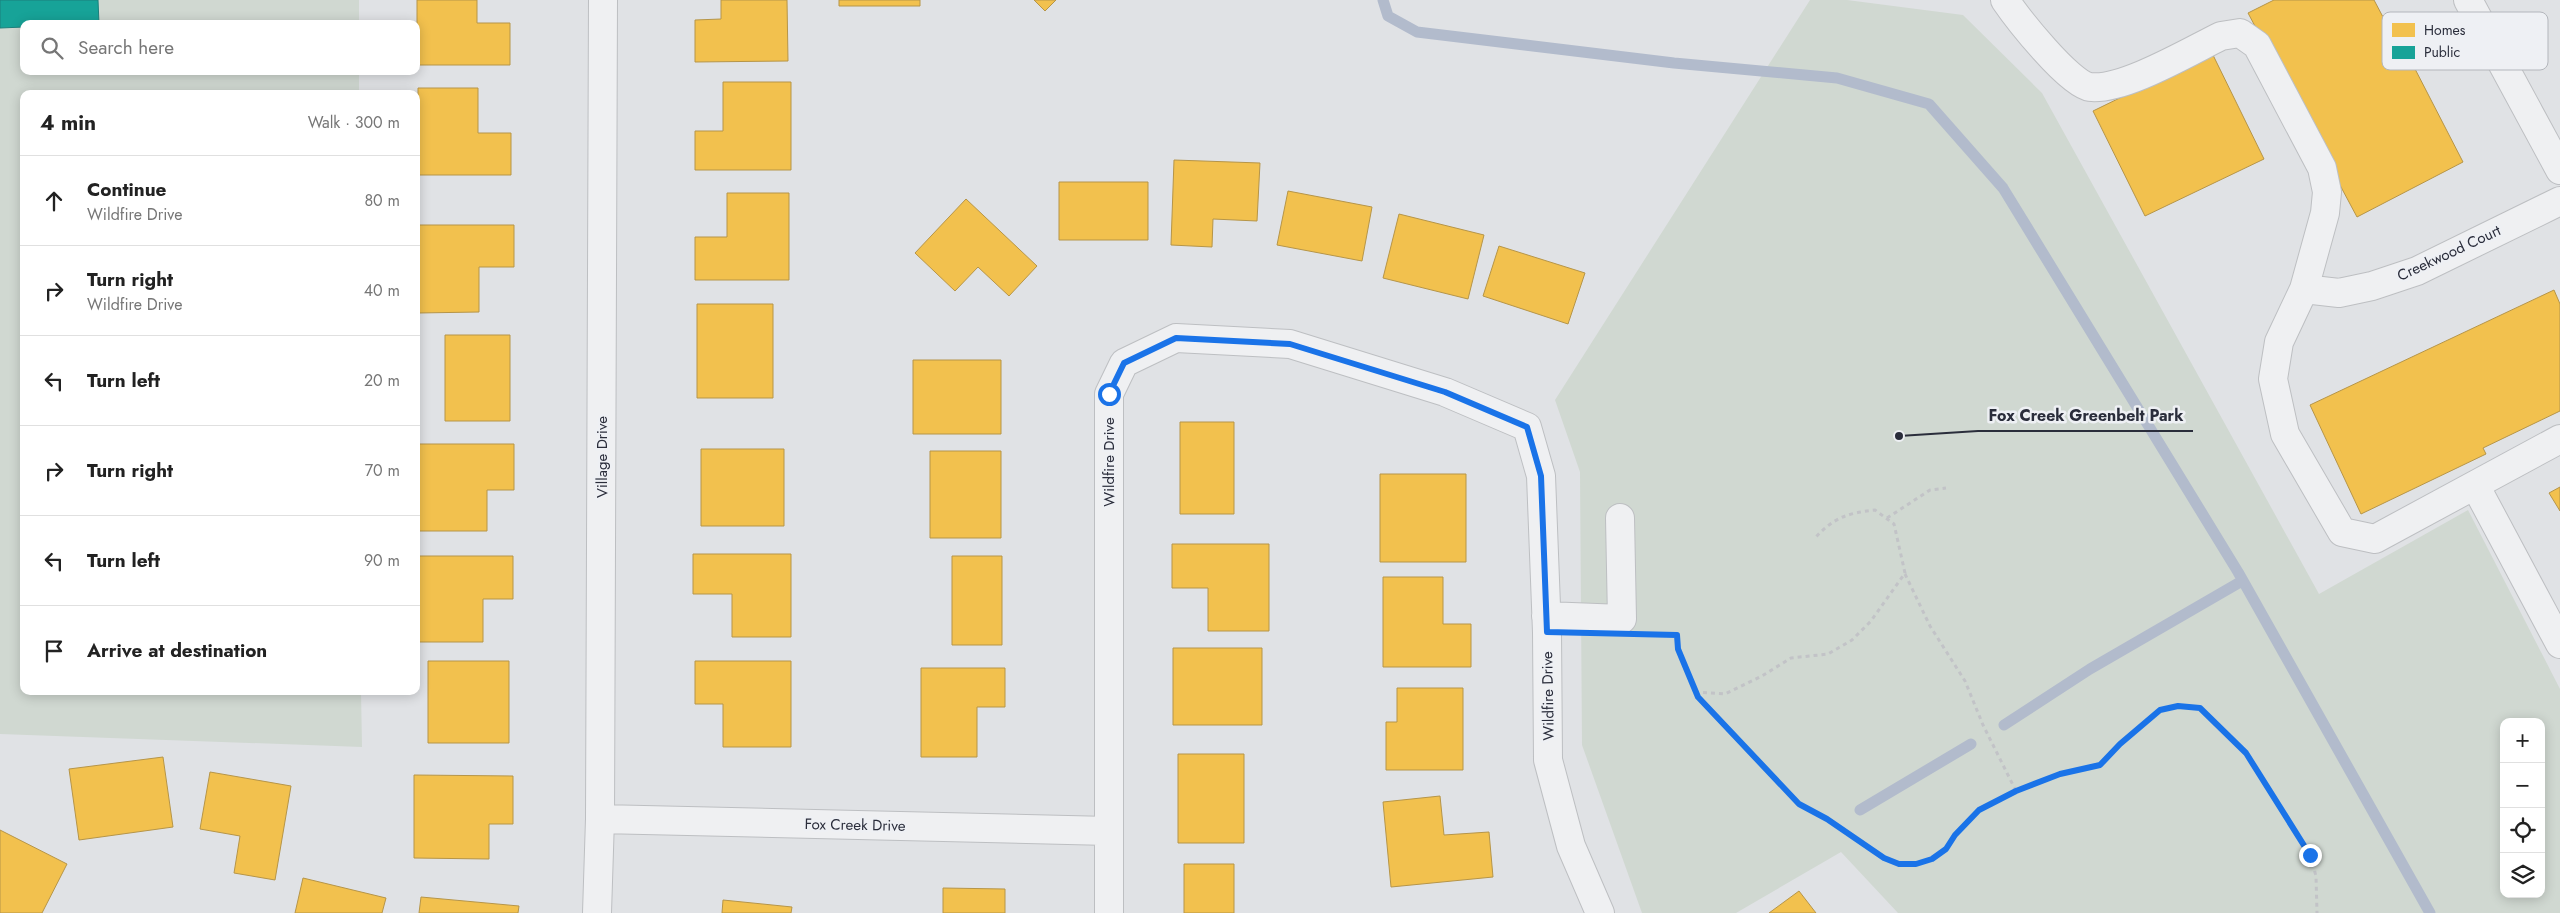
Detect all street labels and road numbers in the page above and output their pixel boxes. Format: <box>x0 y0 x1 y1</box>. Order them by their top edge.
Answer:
street label: Creekwood Court <box>2394 219 2505 287</box>
street label: Village Drive <box>591 416 613 498</box>
street label: Wildfire Drive <box>1098 417 1120 507</box>
street label: Wildfire Drive <box>1536 651 1560 741</box>
street label: Fox Creek Drive <box>804 813 906 837</box>

